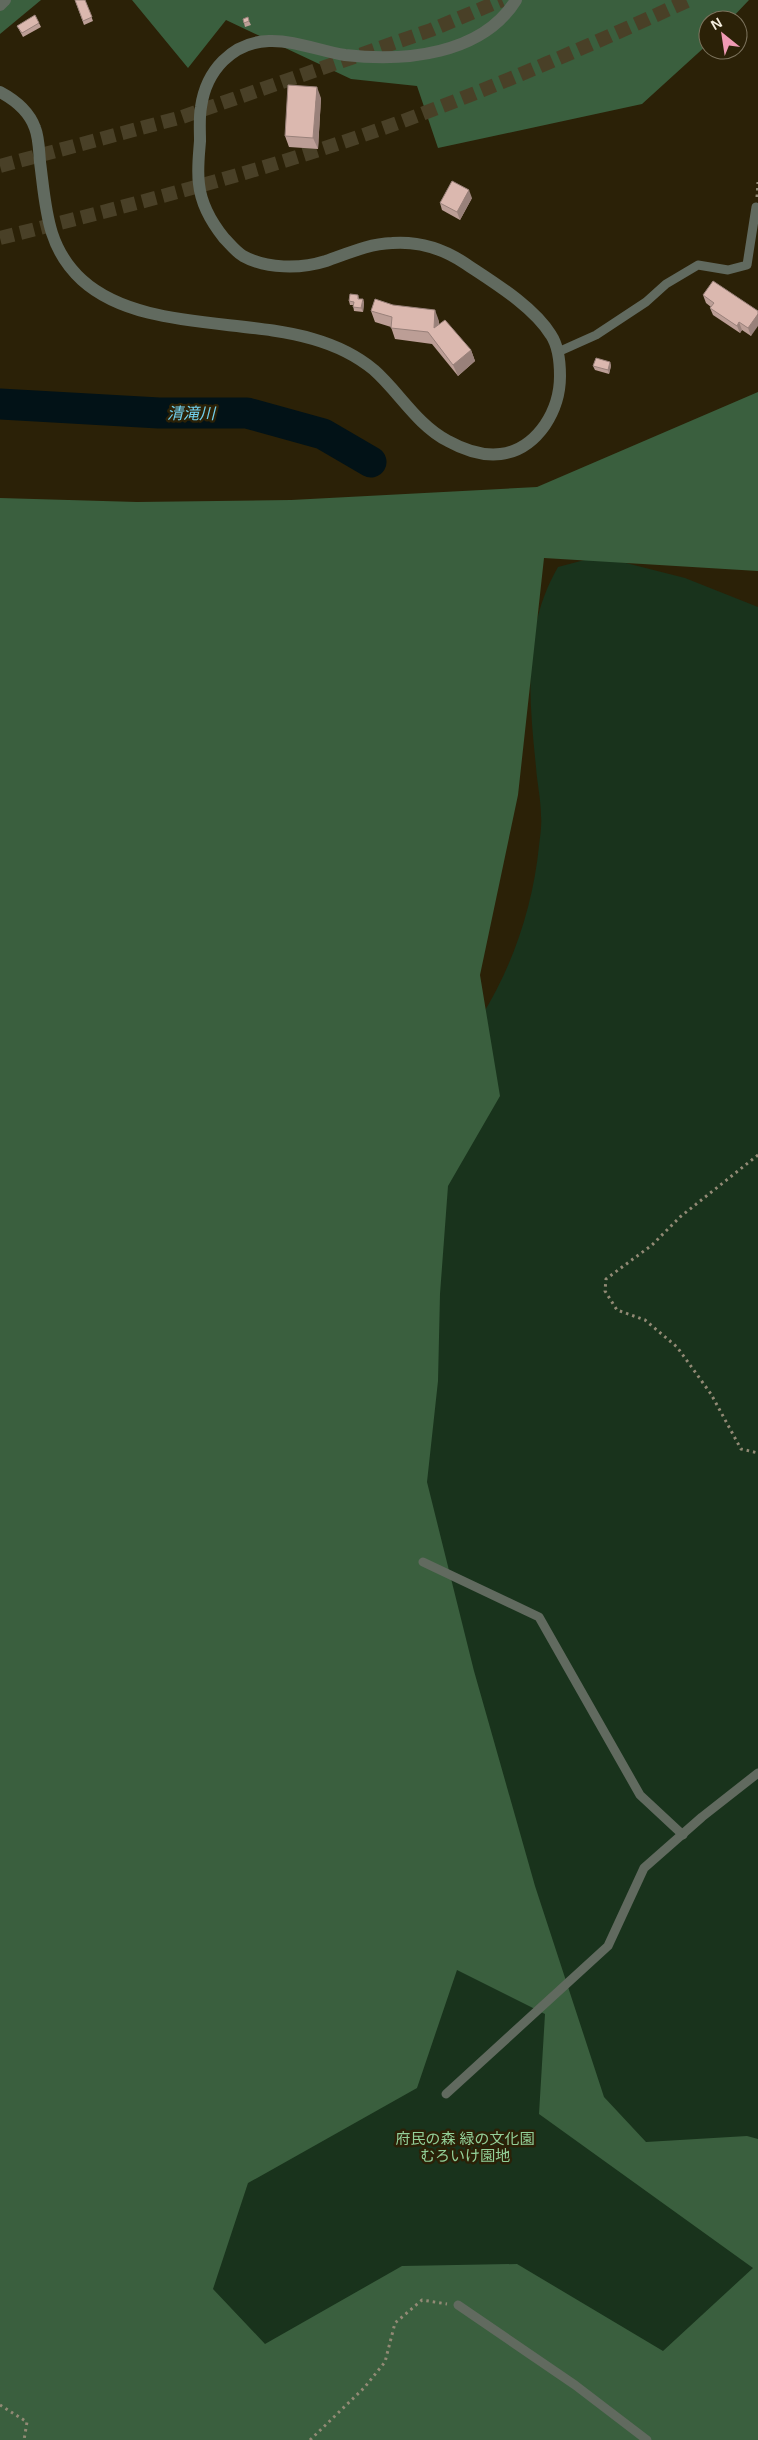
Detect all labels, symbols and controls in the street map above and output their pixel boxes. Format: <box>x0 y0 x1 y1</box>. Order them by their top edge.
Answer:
north arrow <box>698 10 748 60</box>
text: N <box>708 14 725 33</box>
water label: 清滝川 <box>167 405 217 422</box>
park label: 府民の森 緑の文化園 むろいけ園地 <box>395 2130 535 2164</box>

